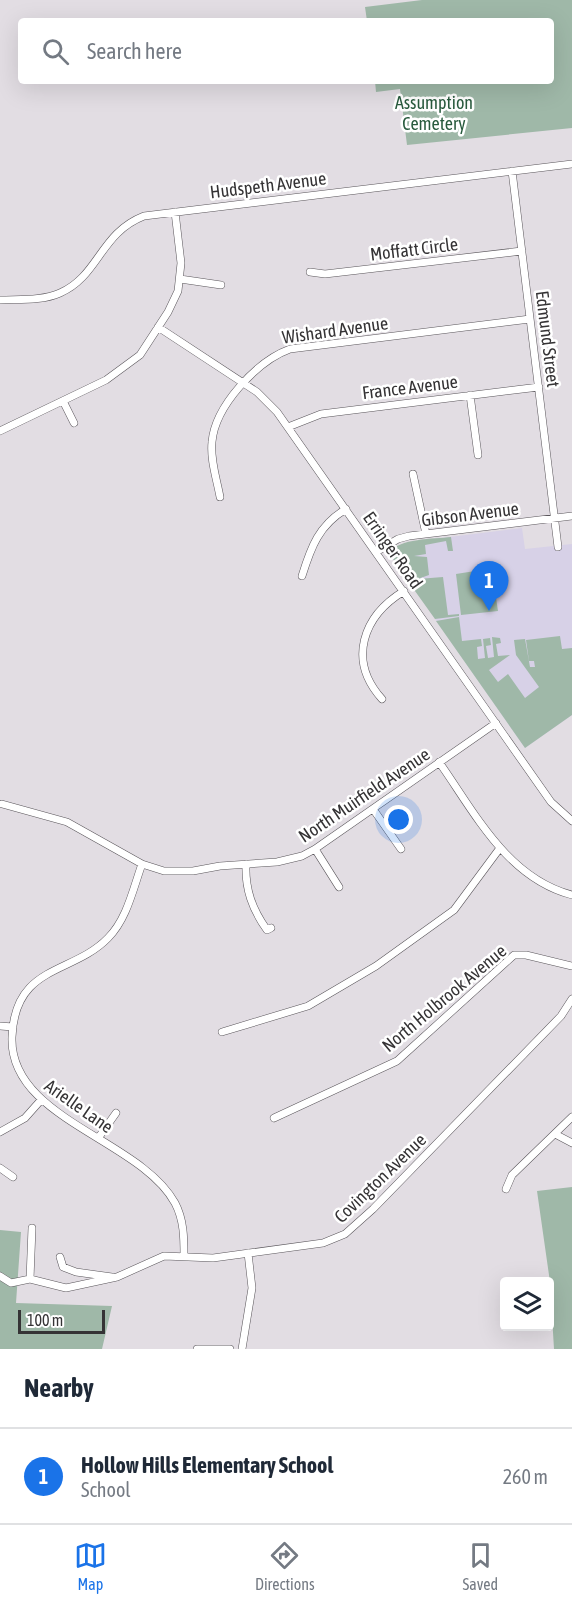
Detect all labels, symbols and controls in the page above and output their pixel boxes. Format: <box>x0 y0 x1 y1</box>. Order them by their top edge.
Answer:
search box <box>18 18 554 84</box>
icon: search <box>39 35 72 68</box>
text: Search here <box>87 38 182 64</box>
park label: Assumption Cemetery <box>395 92 473 134</box>
street label: Hudspeth Avenue <box>209 167 327 203</box>
street label: Moffatt Circle <box>369 233 459 265</box>
street label: Edmund Street <box>532 290 564 388</box>
street label: Wishard Avenue <box>281 312 389 348</box>
street label: France Avenue <box>361 371 459 403</box>
street label: Gibson Avenue <box>420 498 520 530</box>
street label: Erringer Road <box>359 508 427 592</box>
pin: 1 <box>470 562 508 611</box>
street label: North Muirfield Avenue <box>295 743 433 847</box>
your location <box>384 805 413 834</box>
street label: North Holbrook Avenue <box>378 940 510 1056</box>
street label: Arielle Lane <box>41 1075 117 1137</box>
street label: Covington Avenue <box>330 1129 430 1227</box>
map controls <box>500 1277 554 1331</box>
button: layers <box>500 1277 554 1331</box>
scale bar <box>18 1307 105 1334</box>
text: 100 m <box>27 1311 63 1329</box>
text: Nearby <box>24 1373 94 1403</box>
text: Hollow Hills Elementary School <box>81 1452 333 1478</box>
text: 1 <box>39 1465 48 1488</box>
text: 260 m <box>503 1465 548 1488</box>
text: School <box>81 1478 131 1501</box>
tab: Map <box>74 1539 107 1593</box>
tab: Directions <box>255 1539 315 1593</box>
tab: Saved <box>463 1539 498 1593</box>

